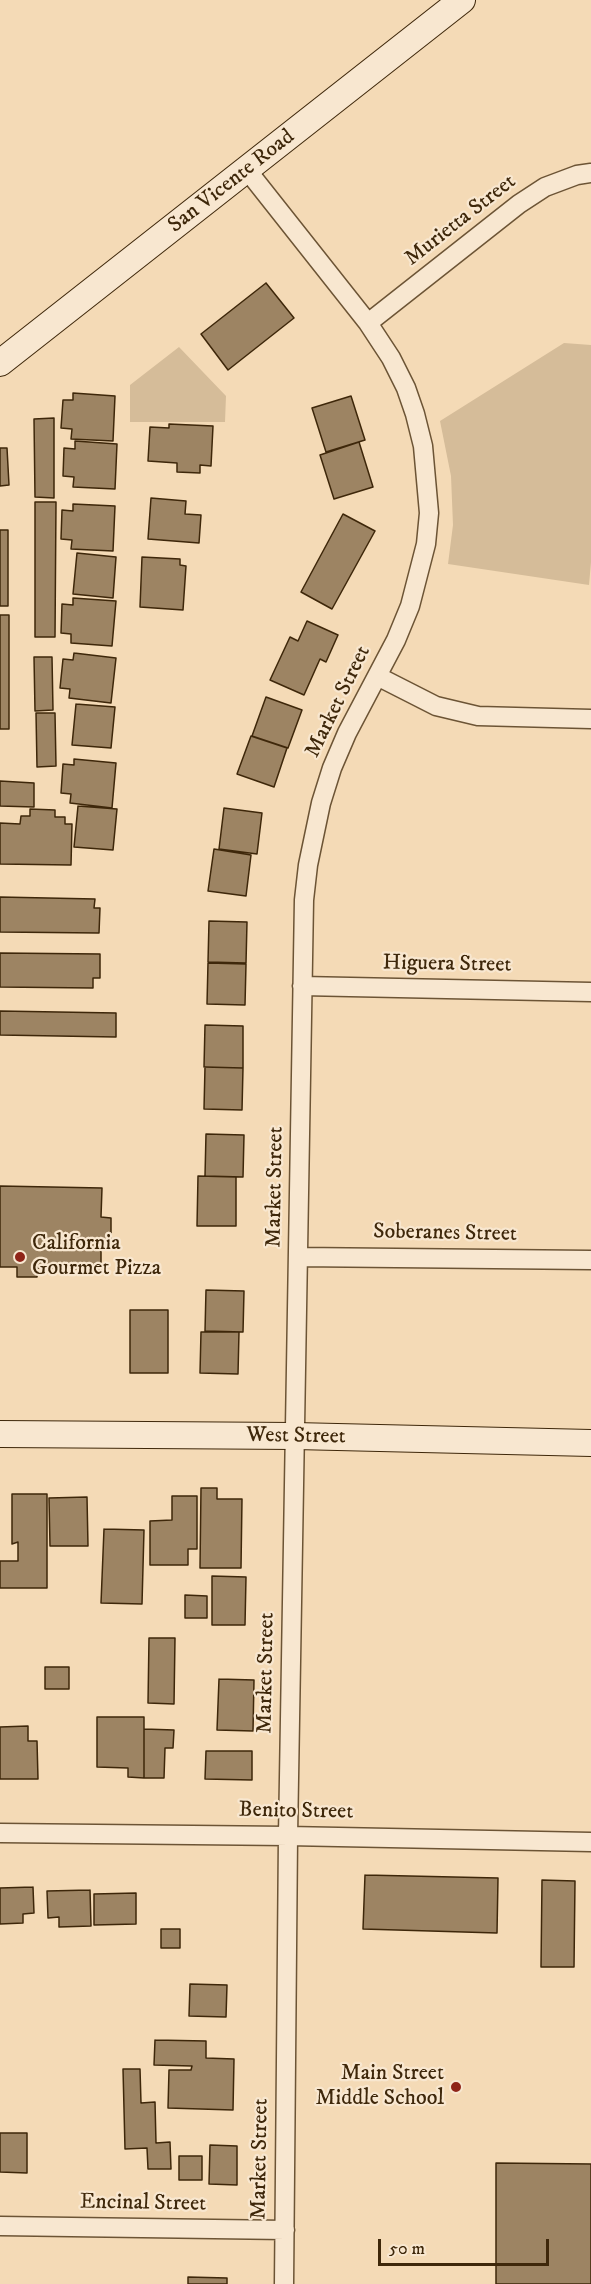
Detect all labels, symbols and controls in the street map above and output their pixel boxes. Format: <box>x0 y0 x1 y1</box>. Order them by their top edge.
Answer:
street label: San Vicente Road <box>164 125 300 239</box>
street label: Murietta Street <box>400 169 522 273</box>
street label: Market Street <box>301 642 377 762</box>
street label: Higuera Street <box>382 951 512 979</box>
street label: Market Street <box>262 1126 290 1248</box>
street label: Soberanes Street <box>373 1220 517 1248</box>
place label: California Gourmet Pizza <box>32 1231 161 1282</box>
marker: California Gourmet Pizza <box>13 1250 27 1264</box>
street label: West Street <box>246 1423 346 1451</box>
street label: Market Street <box>253 1612 281 1734</box>
street label: Benito Street <box>238 1798 354 1826</box>
place label: Main Street Middle School <box>316 2061 444 2112</box>
marker: Main Street Middle School <box>449 2080 463 2094</box>
street label: Market Street <box>247 2098 275 2220</box>
street label: Encinal Street <box>80 2190 206 2218</box>
scale bar <box>381 2227 552 2265</box>
text: 50 m <box>389 2238 425 2260</box>

